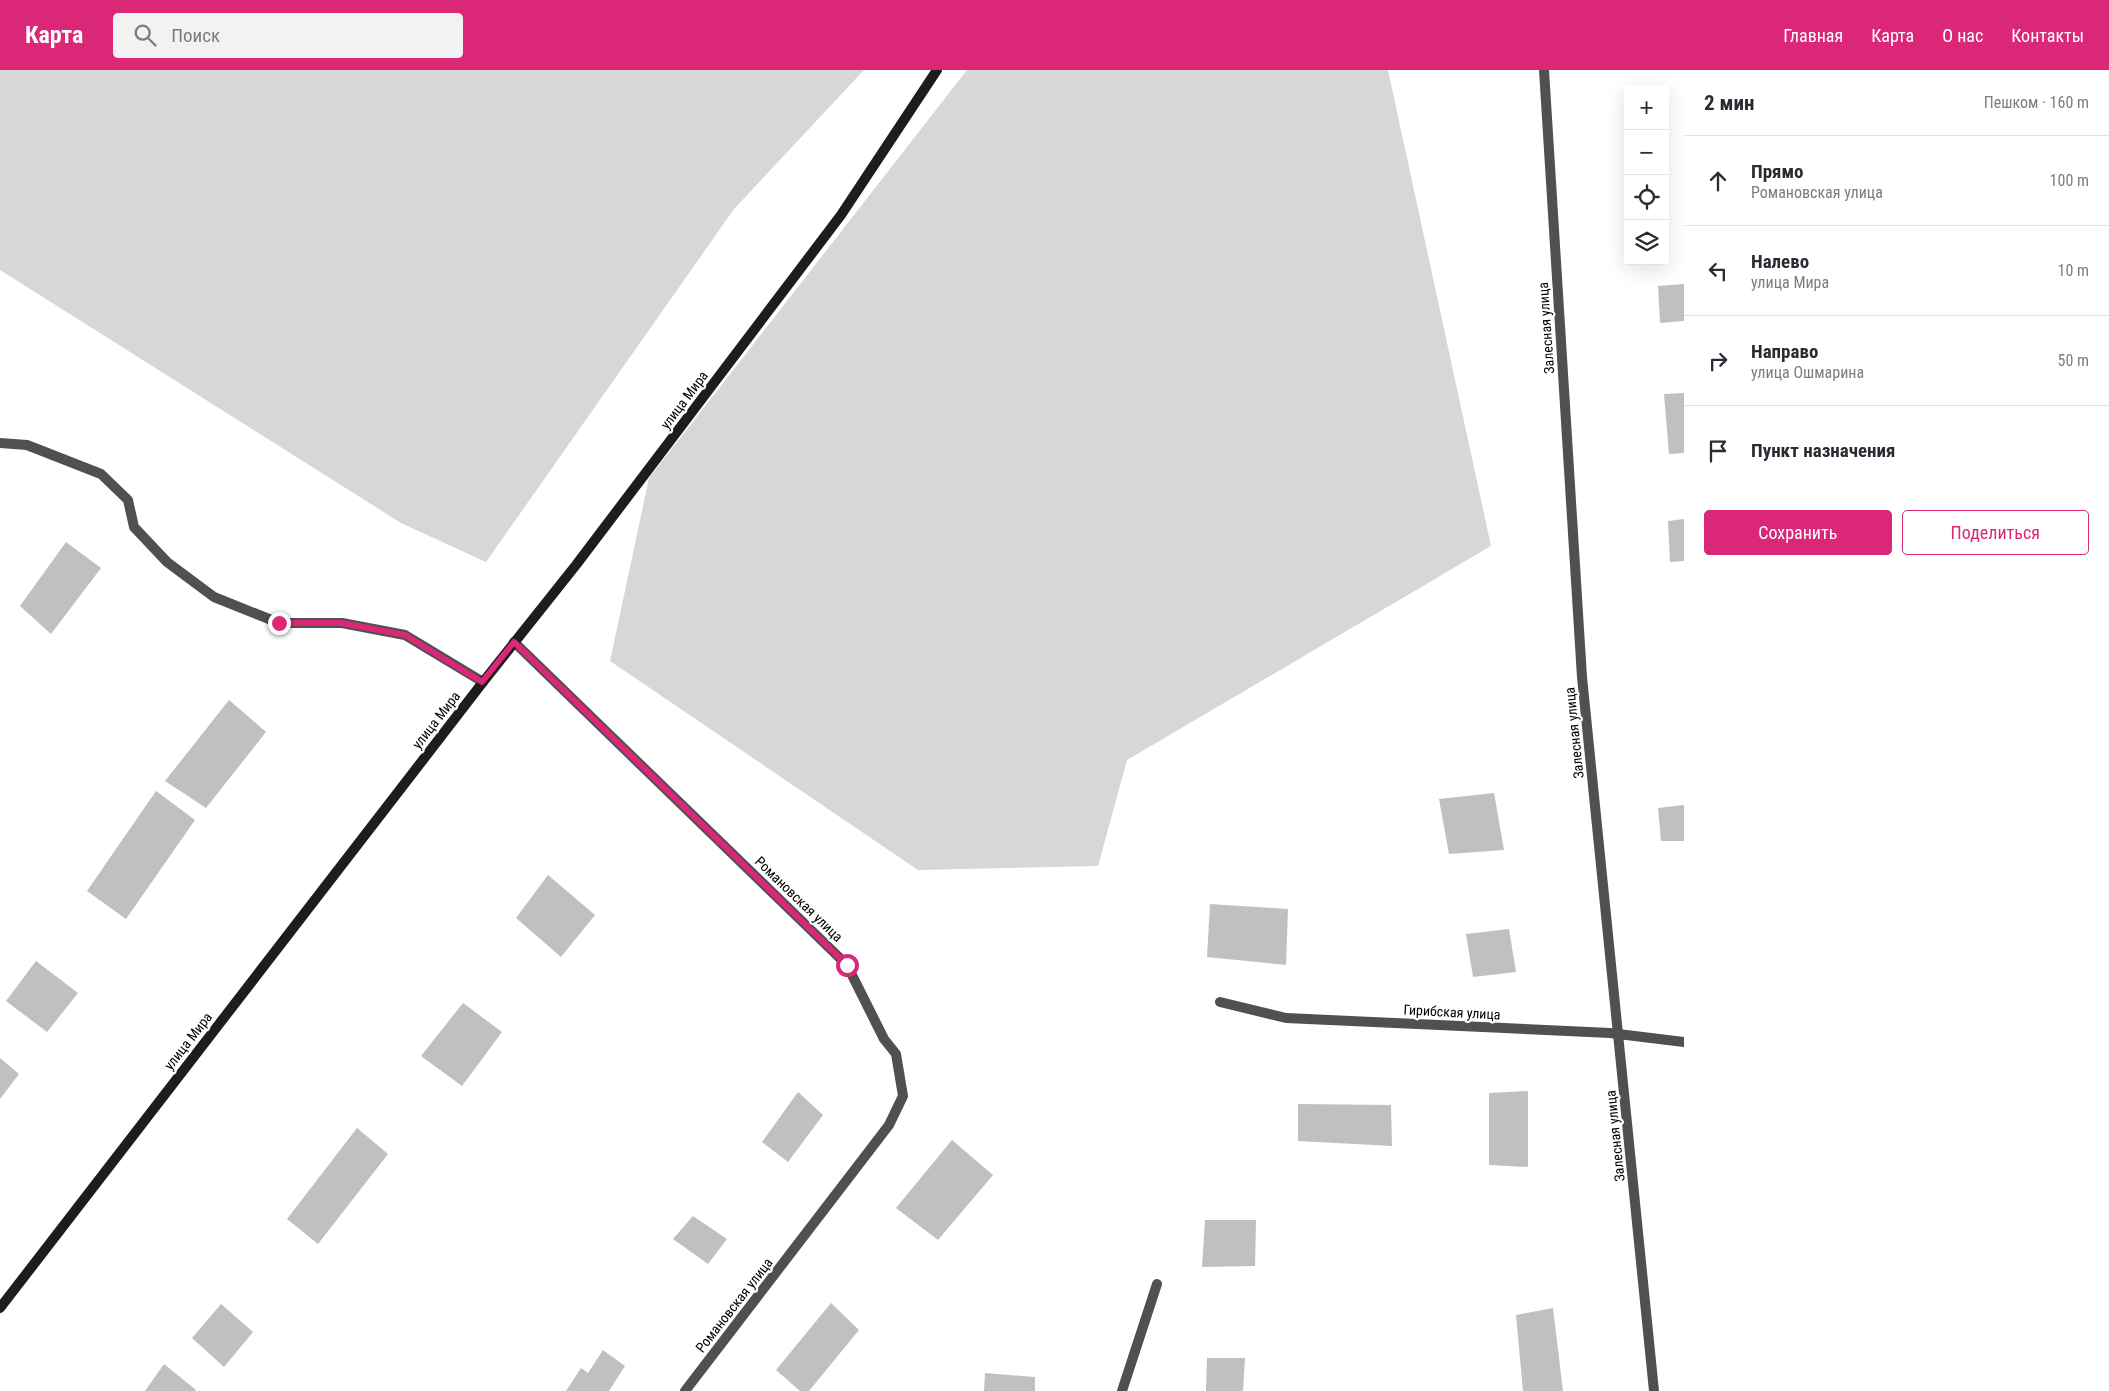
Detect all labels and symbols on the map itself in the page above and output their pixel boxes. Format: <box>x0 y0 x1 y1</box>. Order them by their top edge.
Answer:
street label: Залесная улица <box>1535 282 1557 374</box>
street label: улица Мира <box>657 368 711 432</box>
route end <box>268 612 291 635</box>
street label: Залесная улица <box>1561 687 1587 779</box>
street label: улица Мира <box>409 688 463 752</box>
street label: Романовская улица <box>752 853 846 945</box>
route start <box>836 954 859 977</box>
street label: Гирибская улица <box>1403 1001 1501 1023</box>
street label: улица Мира <box>161 1009 215 1073</box>
street label: Залесная улица <box>1602 1090 1628 1182</box>
street label: Романовская улица <box>692 1255 776 1355</box>

